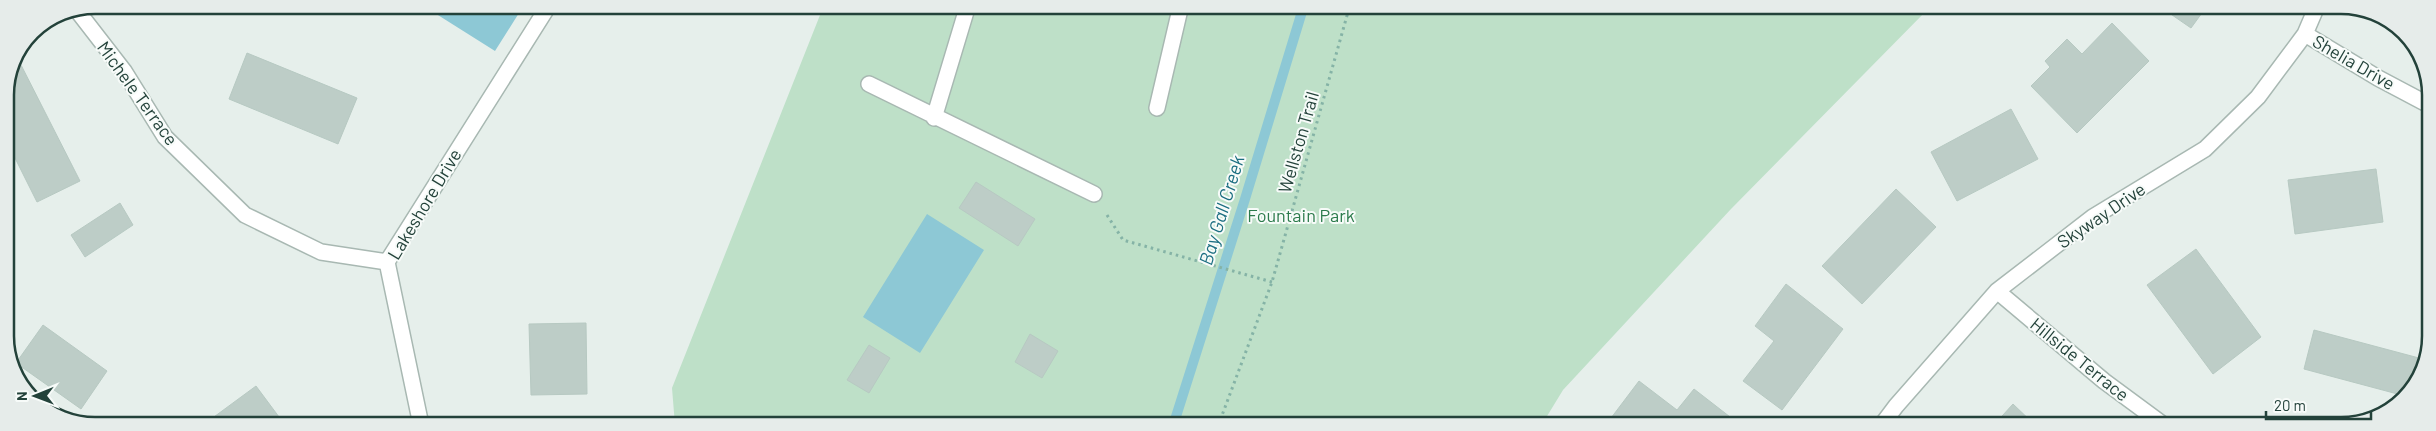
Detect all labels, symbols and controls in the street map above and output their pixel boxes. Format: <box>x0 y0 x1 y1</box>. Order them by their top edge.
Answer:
street label: Shelia Drive <box>2309 30 2399 94</box>
street label: Michele Terrace <box>93 37 183 149</box>
street label: Wellston Trail <box>1273 89 1323 195</box>
street label: Lakeshore Drive <box>382 145 466 263</box>
water label: Bay Gall Creek <box>1193 152 1249 268</box>
street label: Skyway Drive <box>2053 177 2149 253</box>
park label: Fountain Park <box>1247 204 1355 226</box>
street label: Hillside Terrace <box>2026 312 2134 406</box>
north arrow <box>10 371 60 421</box>
scale bar <box>2266 388 2371 420</box>
text: N <box>13 391 30 401</box>
text: 20 m <box>2274 396 2306 414</box>

